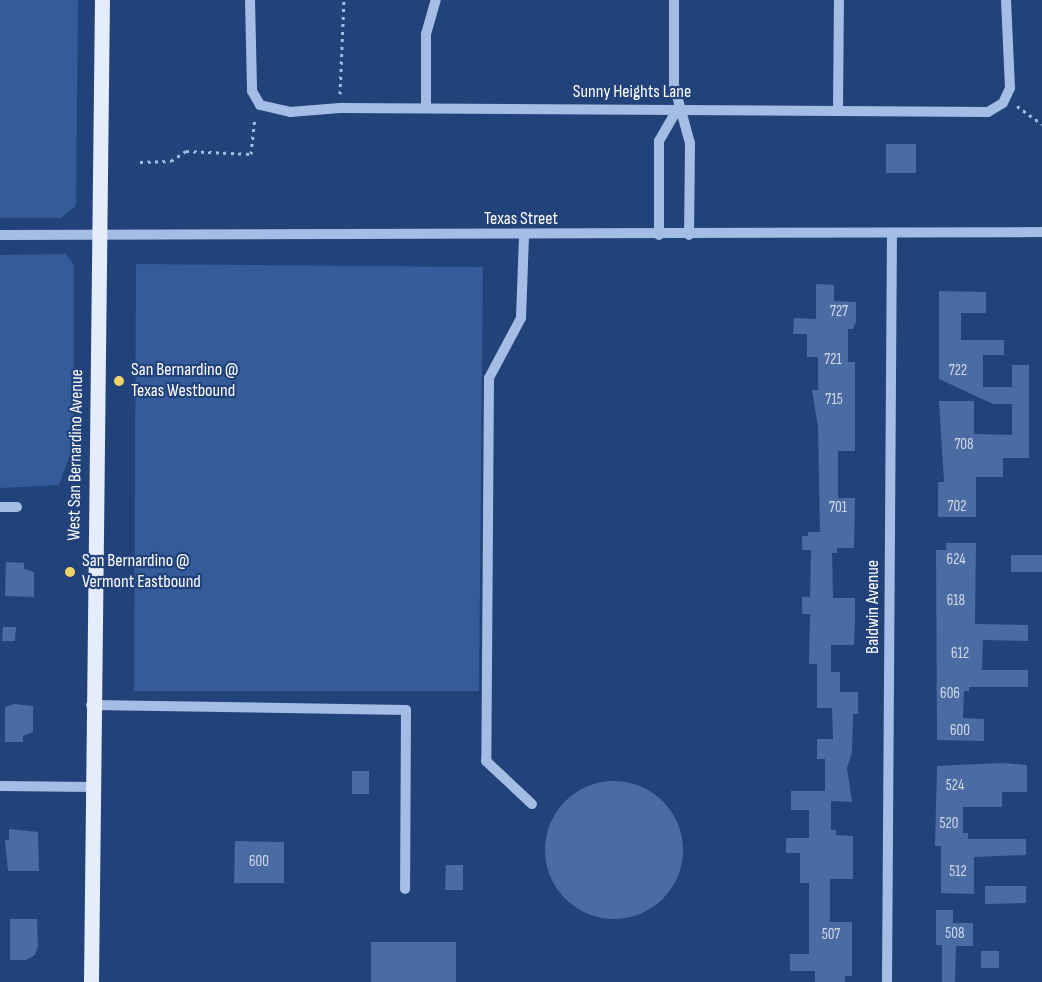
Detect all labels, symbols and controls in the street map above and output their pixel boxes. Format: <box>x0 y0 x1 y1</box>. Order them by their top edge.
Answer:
street label: Sunny Heights Lane <box>573 81 691 103</box>
street label: Texas Street <box>484 208 558 230</box>
house number: 727 <box>830 303 848 321</box>
house number: 721 <box>824 351 842 369</box>
place label: San Bernardino @ Texas Westbound <box>131 360 238 403</box>
house number: 722 <box>949 362 967 380</box>
street label: West San Bernardino Avenue <box>64 369 88 541</box>
marker: San Bernardino @ Texas Westbound <box>112 374 126 388</box>
house number: 715 <box>825 391 843 409</box>
house number: 708 <box>954 436 974 454</box>
house number: 702 <box>948 498 966 516</box>
house number: 701 <box>829 499 847 517</box>
place label: San Bernardino @ Vermont Eastbound <box>82 551 201 594</box>
house number: 624 <box>946 551 966 569</box>
street label: Baldwin Avenue <box>862 560 884 654</box>
marker: San Bernardino @ Vermont Eastbound <box>63 565 77 579</box>
house number: 618 <box>947 592 965 610</box>
house number: 612 <box>951 645 969 663</box>
house number: 606 <box>940 685 960 703</box>
house number: 600 <box>950 722 970 740</box>
house number: 524 <box>946 777 964 795</box>
house number: 520 <box>940 815 958 833</box>
house number: 600 <box>249 853 269 871</box>
house number: 512 <box>949 863 967 881</box>
house number: 508 <box>945 925 965 943</box>
house number: 507 <box>822 926 840 944</box>

